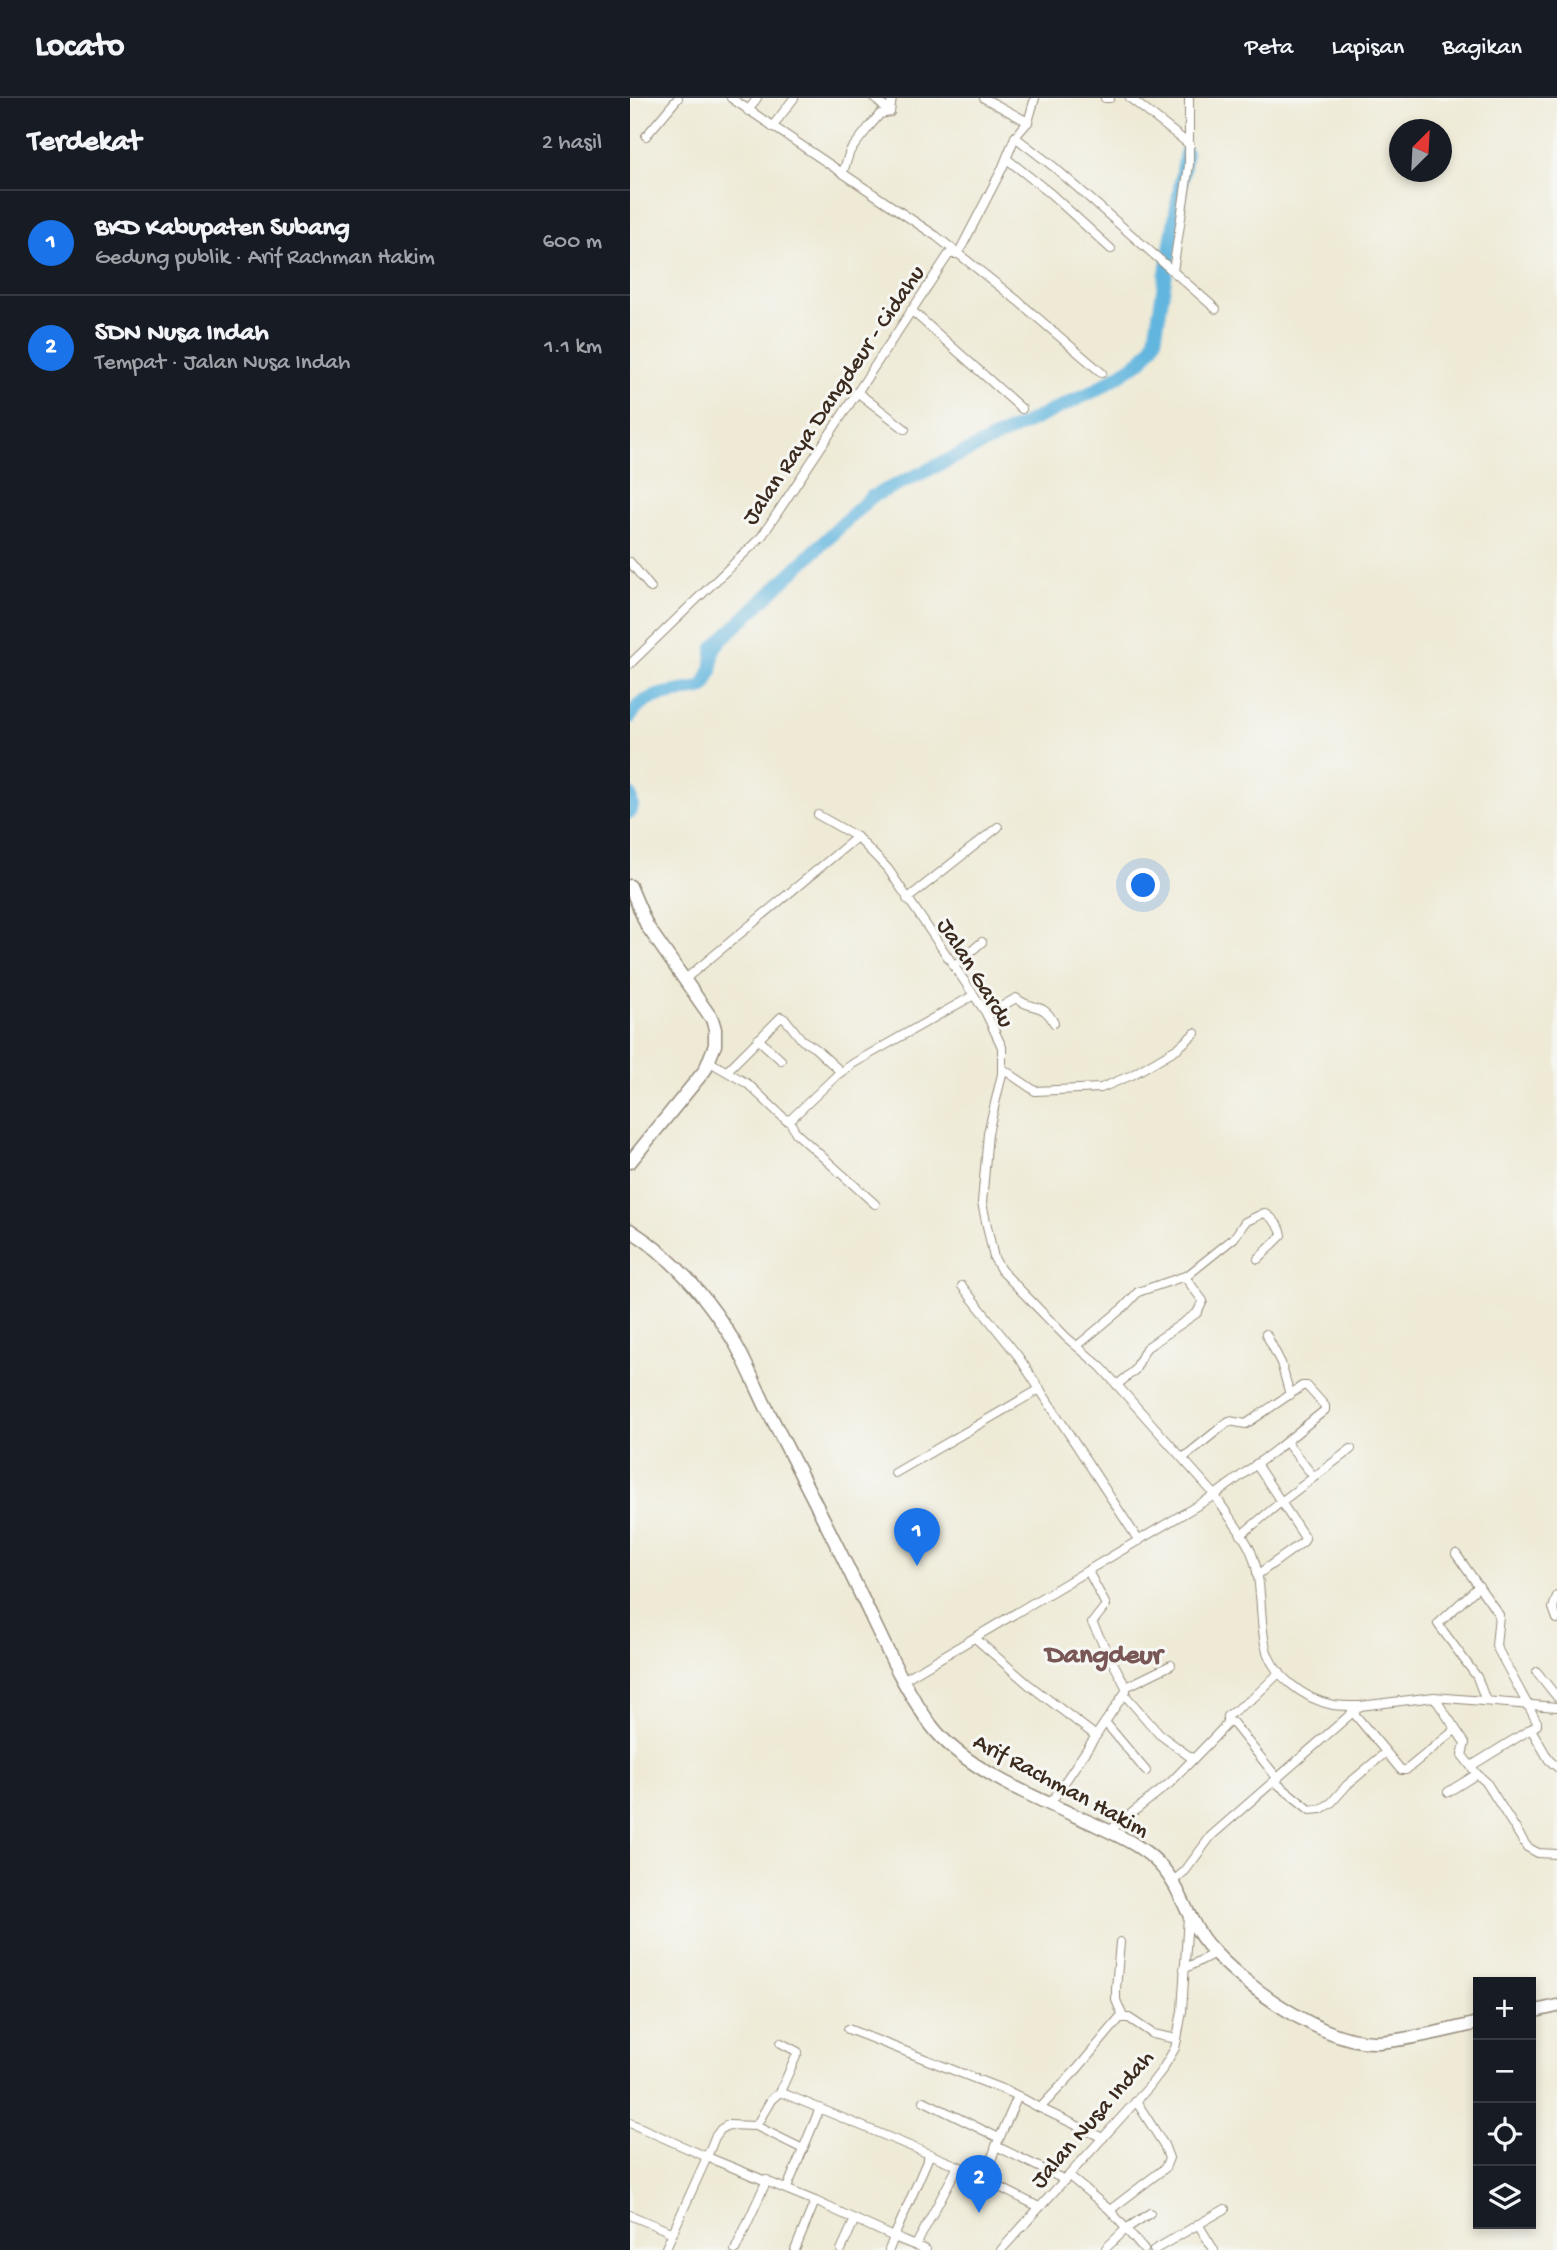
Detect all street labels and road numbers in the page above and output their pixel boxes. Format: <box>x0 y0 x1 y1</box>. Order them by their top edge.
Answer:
street label: Jalan Raya Dangdeur - Cidahu <box>737 260 933 531</box>
street label: Jalan Gardu <box>929 914 1019 1034</box>
street label: Arif Rachman Hakim <box>967 1728 1153 1846</box>
street label: Jalan Nusa Indah <box>1026 2045 1162 2195</box>

